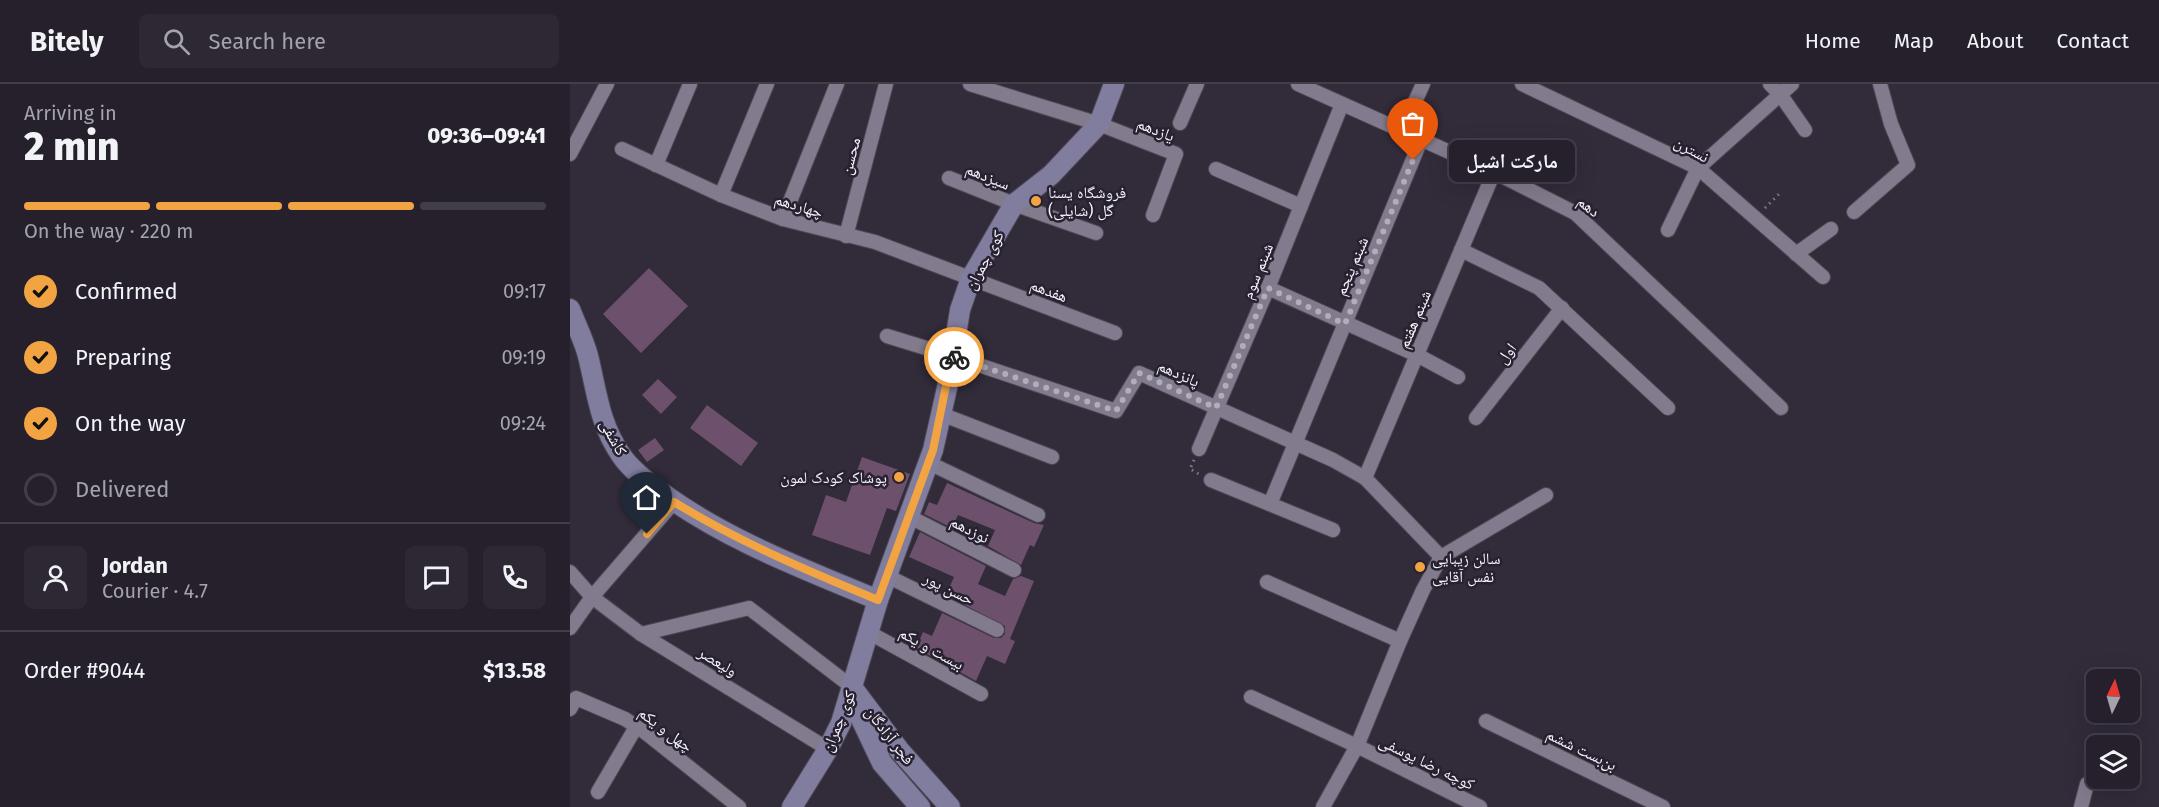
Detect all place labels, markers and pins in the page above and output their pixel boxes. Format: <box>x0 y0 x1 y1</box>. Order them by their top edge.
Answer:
pin <box>1387 98 1438 160</box>
callout: مارکت اشیل <box>1449 139 1575 181</box>
place label: فروشگاه یسنا گل (شایلی) <box>1048 183 1126 221</box>
marker: فروشگاه یسنا گل (شایلی) <box>1029 194 1043 208</box>
place label: پوشاک کودک لمون <box>780 468 887 488</box>
marker: پوشاک کودک لمون <box>892 470 906 484</box>
pin <box>621 472 672 534</box>
place label: سالن زیبایی نفس آقایی <box>1432 549 1500 587</box>
marker: سالن زیبایی نفس آقایی <box>1413 560 1427 574</box>

